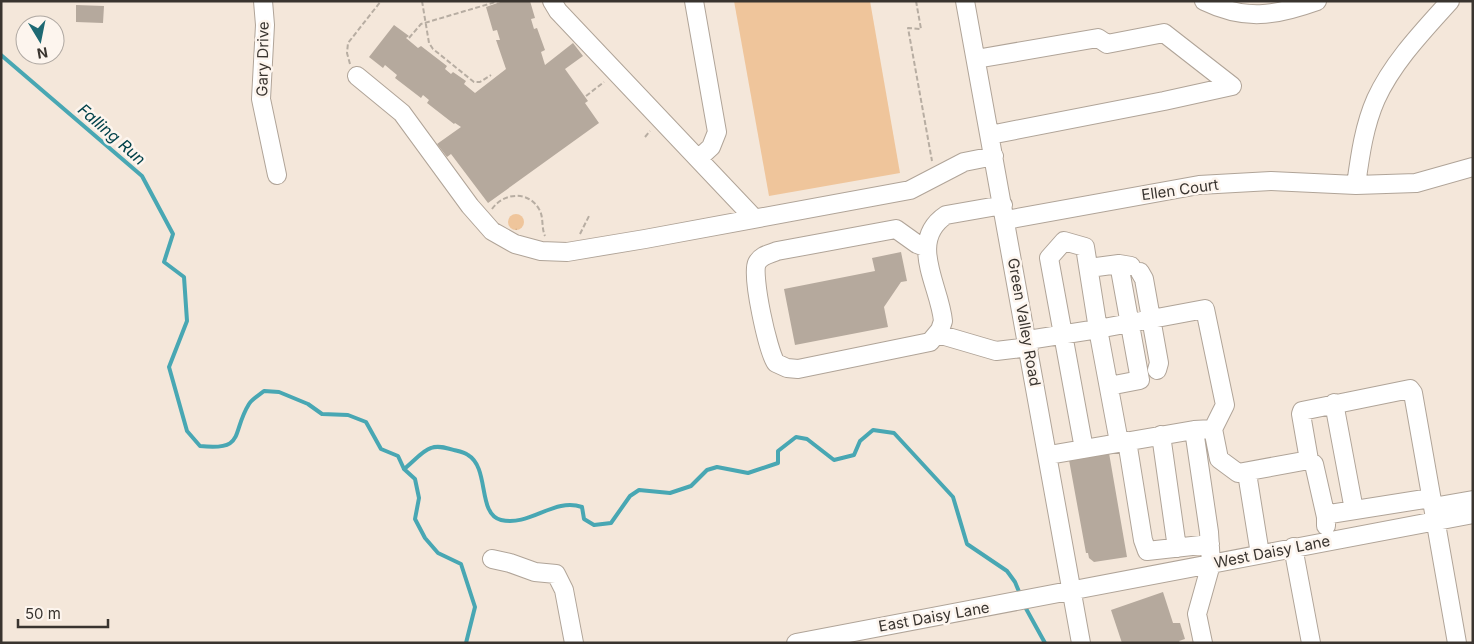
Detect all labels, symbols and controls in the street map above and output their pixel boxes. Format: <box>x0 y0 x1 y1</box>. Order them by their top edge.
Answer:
north arrow <box>15 15 65 65</box>
street label: Gary Drive <box>252 21 273 97</box>
text: N <box>36 44 49 63</box>
water label: Falling Run <box>74 99 150 169</box>
street label: Ellen Court <box>1140 175 1220 204</box>
street label: Green Valley Road <box>1004 256 1045 387</box>
street label: West Daisy Lane <box>1212 531 1332 572</box>
scale bar <box>18 596 108 628</box>
street label: East Daisy Lane <box>877 597 991 636</box>
text: 50 m <box>25 604 61 623</box>

